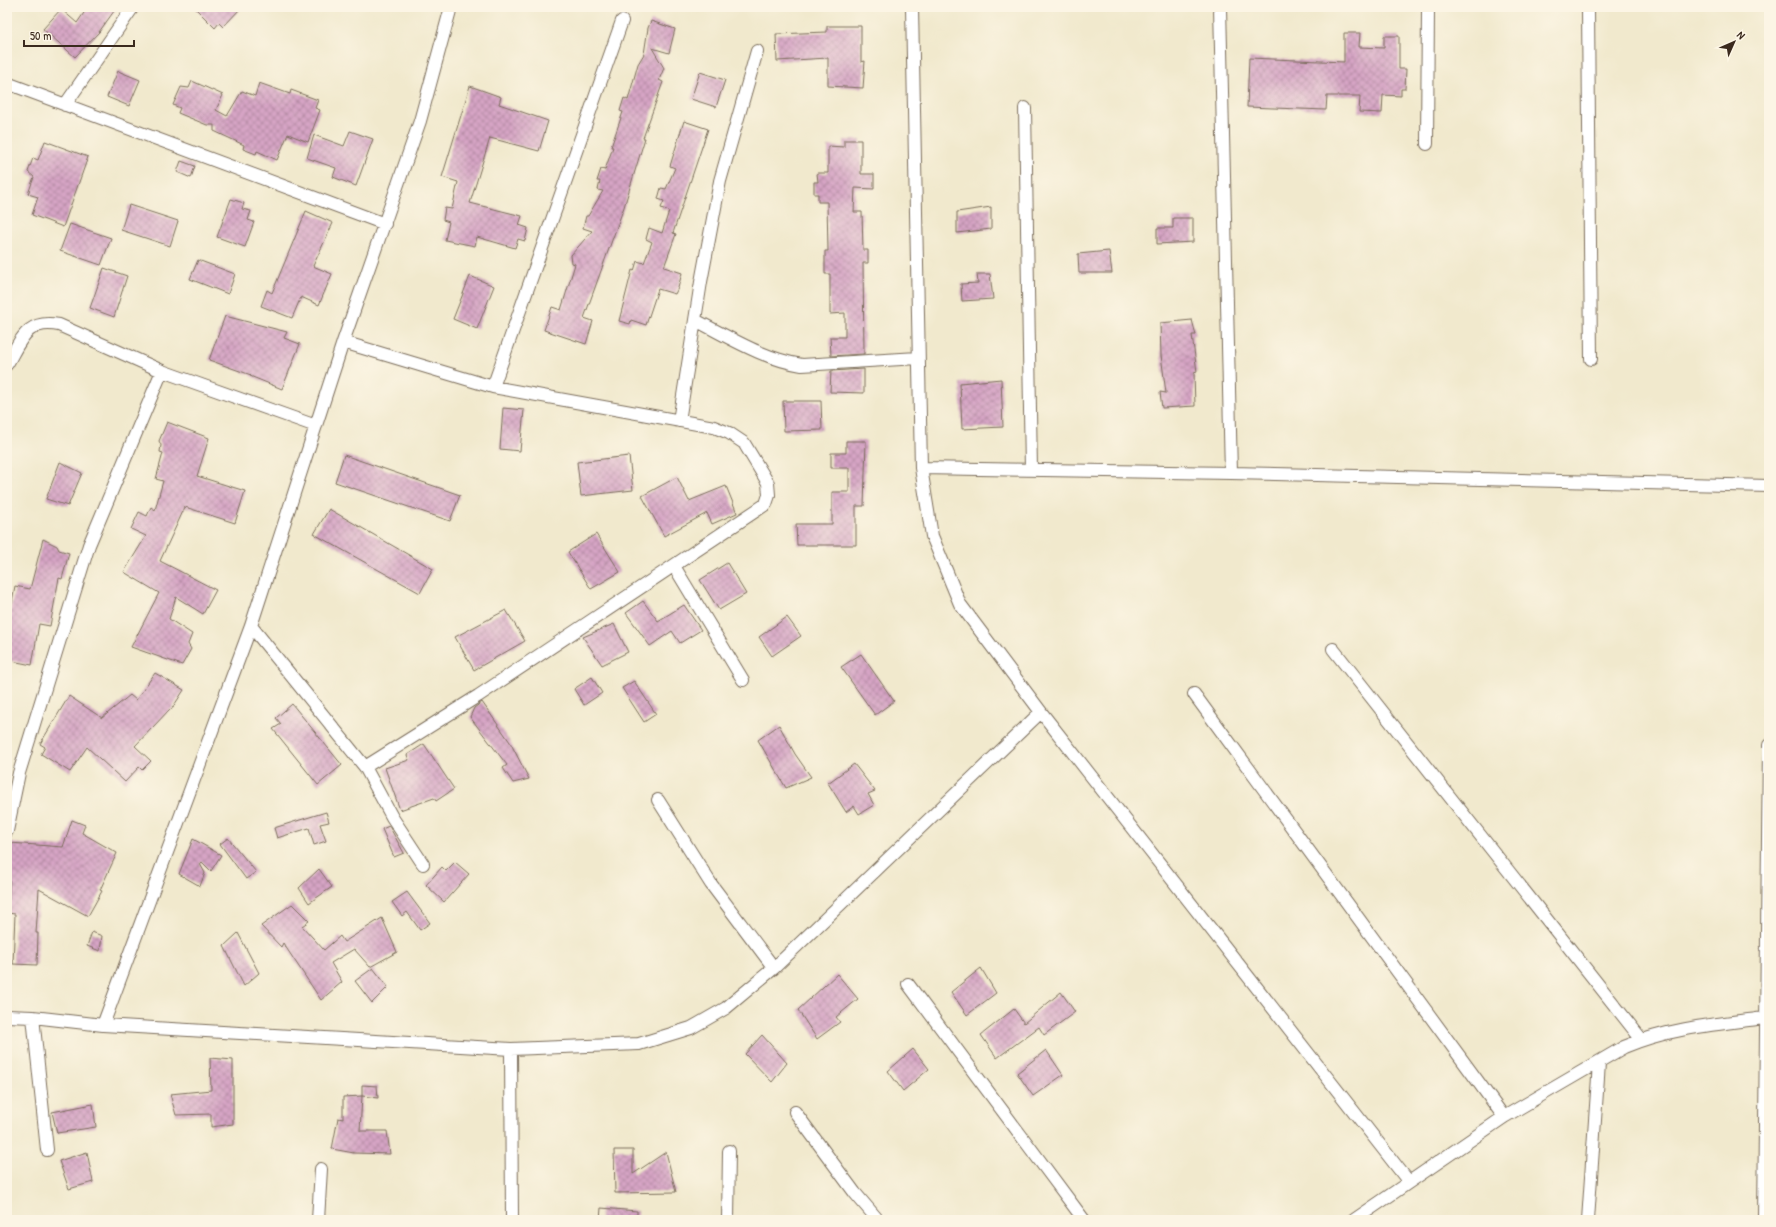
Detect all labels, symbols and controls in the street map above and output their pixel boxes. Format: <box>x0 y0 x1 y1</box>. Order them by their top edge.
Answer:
scale bar <box>24 22 134 48</box>
north arrow <box>1714 22 1754 62</box>
text: 50 m <box>30 27 51 44</box>
text: N <box>1734 28 1748 42</box>

